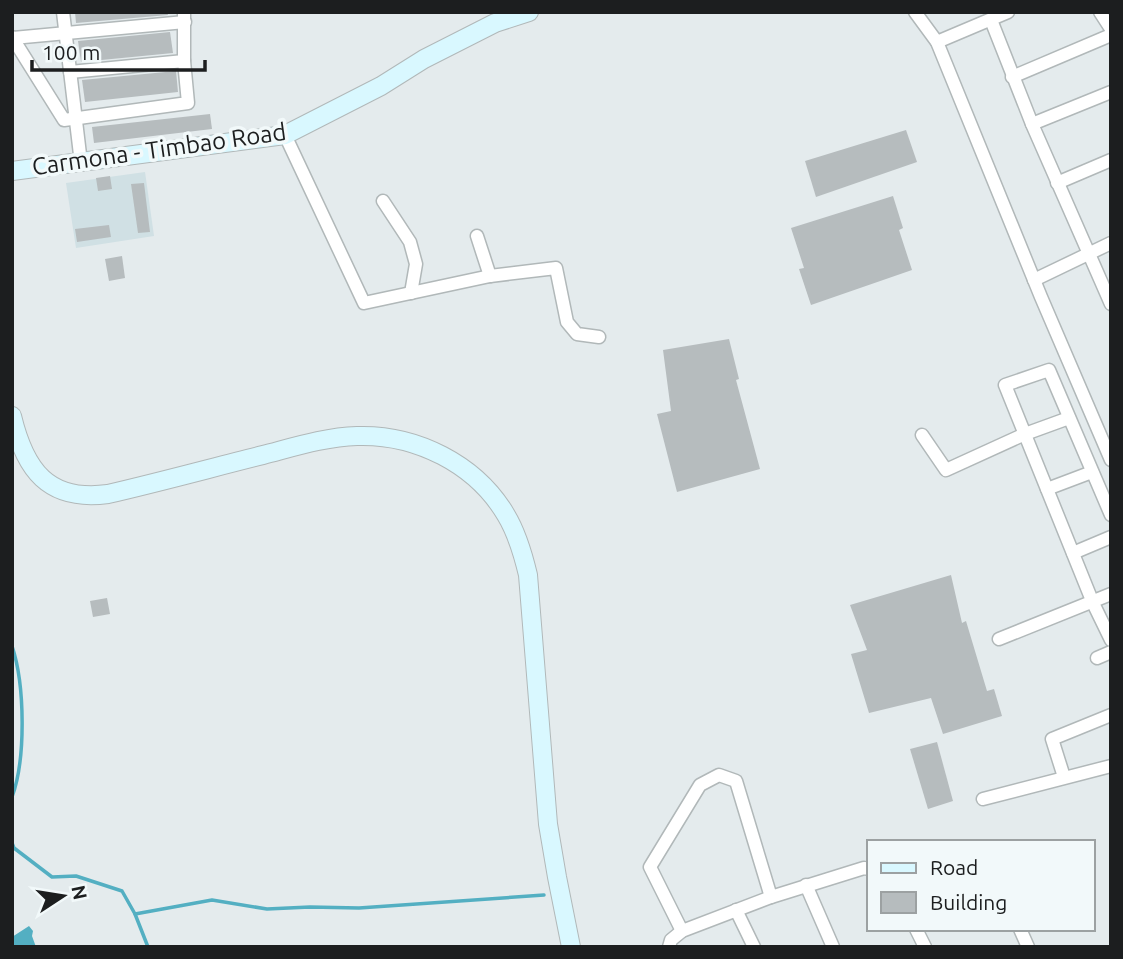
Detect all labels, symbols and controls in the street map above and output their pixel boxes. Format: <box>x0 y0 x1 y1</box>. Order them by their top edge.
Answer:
scale bar <box>32 28 205 72</box>
text: 100 m <box>42 40 100 64</box>
street label: Carmona - Timbao Road <box>30 118 288 180</box>
legend <box>867 840 1095 931</box>
text: Road <box>930 855 978 879</box>
north arrow <box>28 861 98 931</box>
text: N <box>67 883 92 902</box>
text: Building <box>930 890 1007 914</box>

